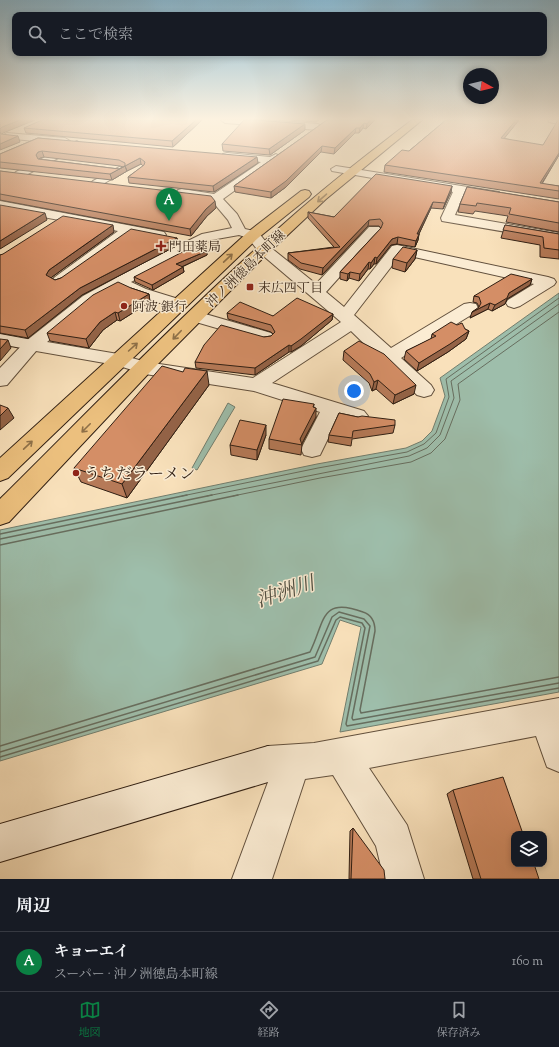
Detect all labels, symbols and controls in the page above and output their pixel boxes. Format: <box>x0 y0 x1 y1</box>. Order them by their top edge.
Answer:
search box <box>12 12 547 56</box>
icon: search <box>26 23 48 45</box>
text: ここで検索 <box>58 25 133 46</box>
north arrow <box>463 68 499 104</box>
pin: A <box>156 188 182 221</box>
one-way arrow <box>317 193 327 202</box>
street label: 沖ノ洲徳島本町線 <box>203 227 290 312</box>
place label: 門田薬局 <box>169 239 221 257</box>
marker: 門田薬局 <box>156 241 166 251</box>
one-way arrow <box>223 254 233 263</box>
place label: 末広四丁目 <box>258 280 323 298</box>
marker: 末広四丁目 <box>245 282 255 292</box>
place label: 阿波 銀行 <box>132 299 187 317</box>
marker: 阿波 銀行 <box>119 301 129 311</box>
one-way arrow <box>172 330 182 340</box>
one-way arrow <box>128 342 138 351</box>
your location <box>344 381 364 401</box>
one-way arrow <box>81 423 91 433</box>
one-way arrow <box>23 441 33 450</box>
place label: うちだラーメン <box>84 464 195 487</box>
marker: うちだラーメン <box>71 468 81 478</box>
water label: 沖洲川 <box>253 570 321 616</box>
map controls <box>511 831 547 867</box>
button: layers <box>511 831 547 867</box>
text: 周辺 <box>16 895 50 919</box>
text: キョーエイ <box>54 942 129 963</box>
text: A <box>24 953 34 971</box>
text: 160 m <box>512 953 543 971</box>
text: スーパー · 沖ノ洲徳島本町線 <box>54 966 218 984</box>
tab: 地図 <box>79 999 101 1041</box>
tab: 経路 <box>258 999 280 1041</box>
tab: 保存済み <box>437 999 481 1041</box>

